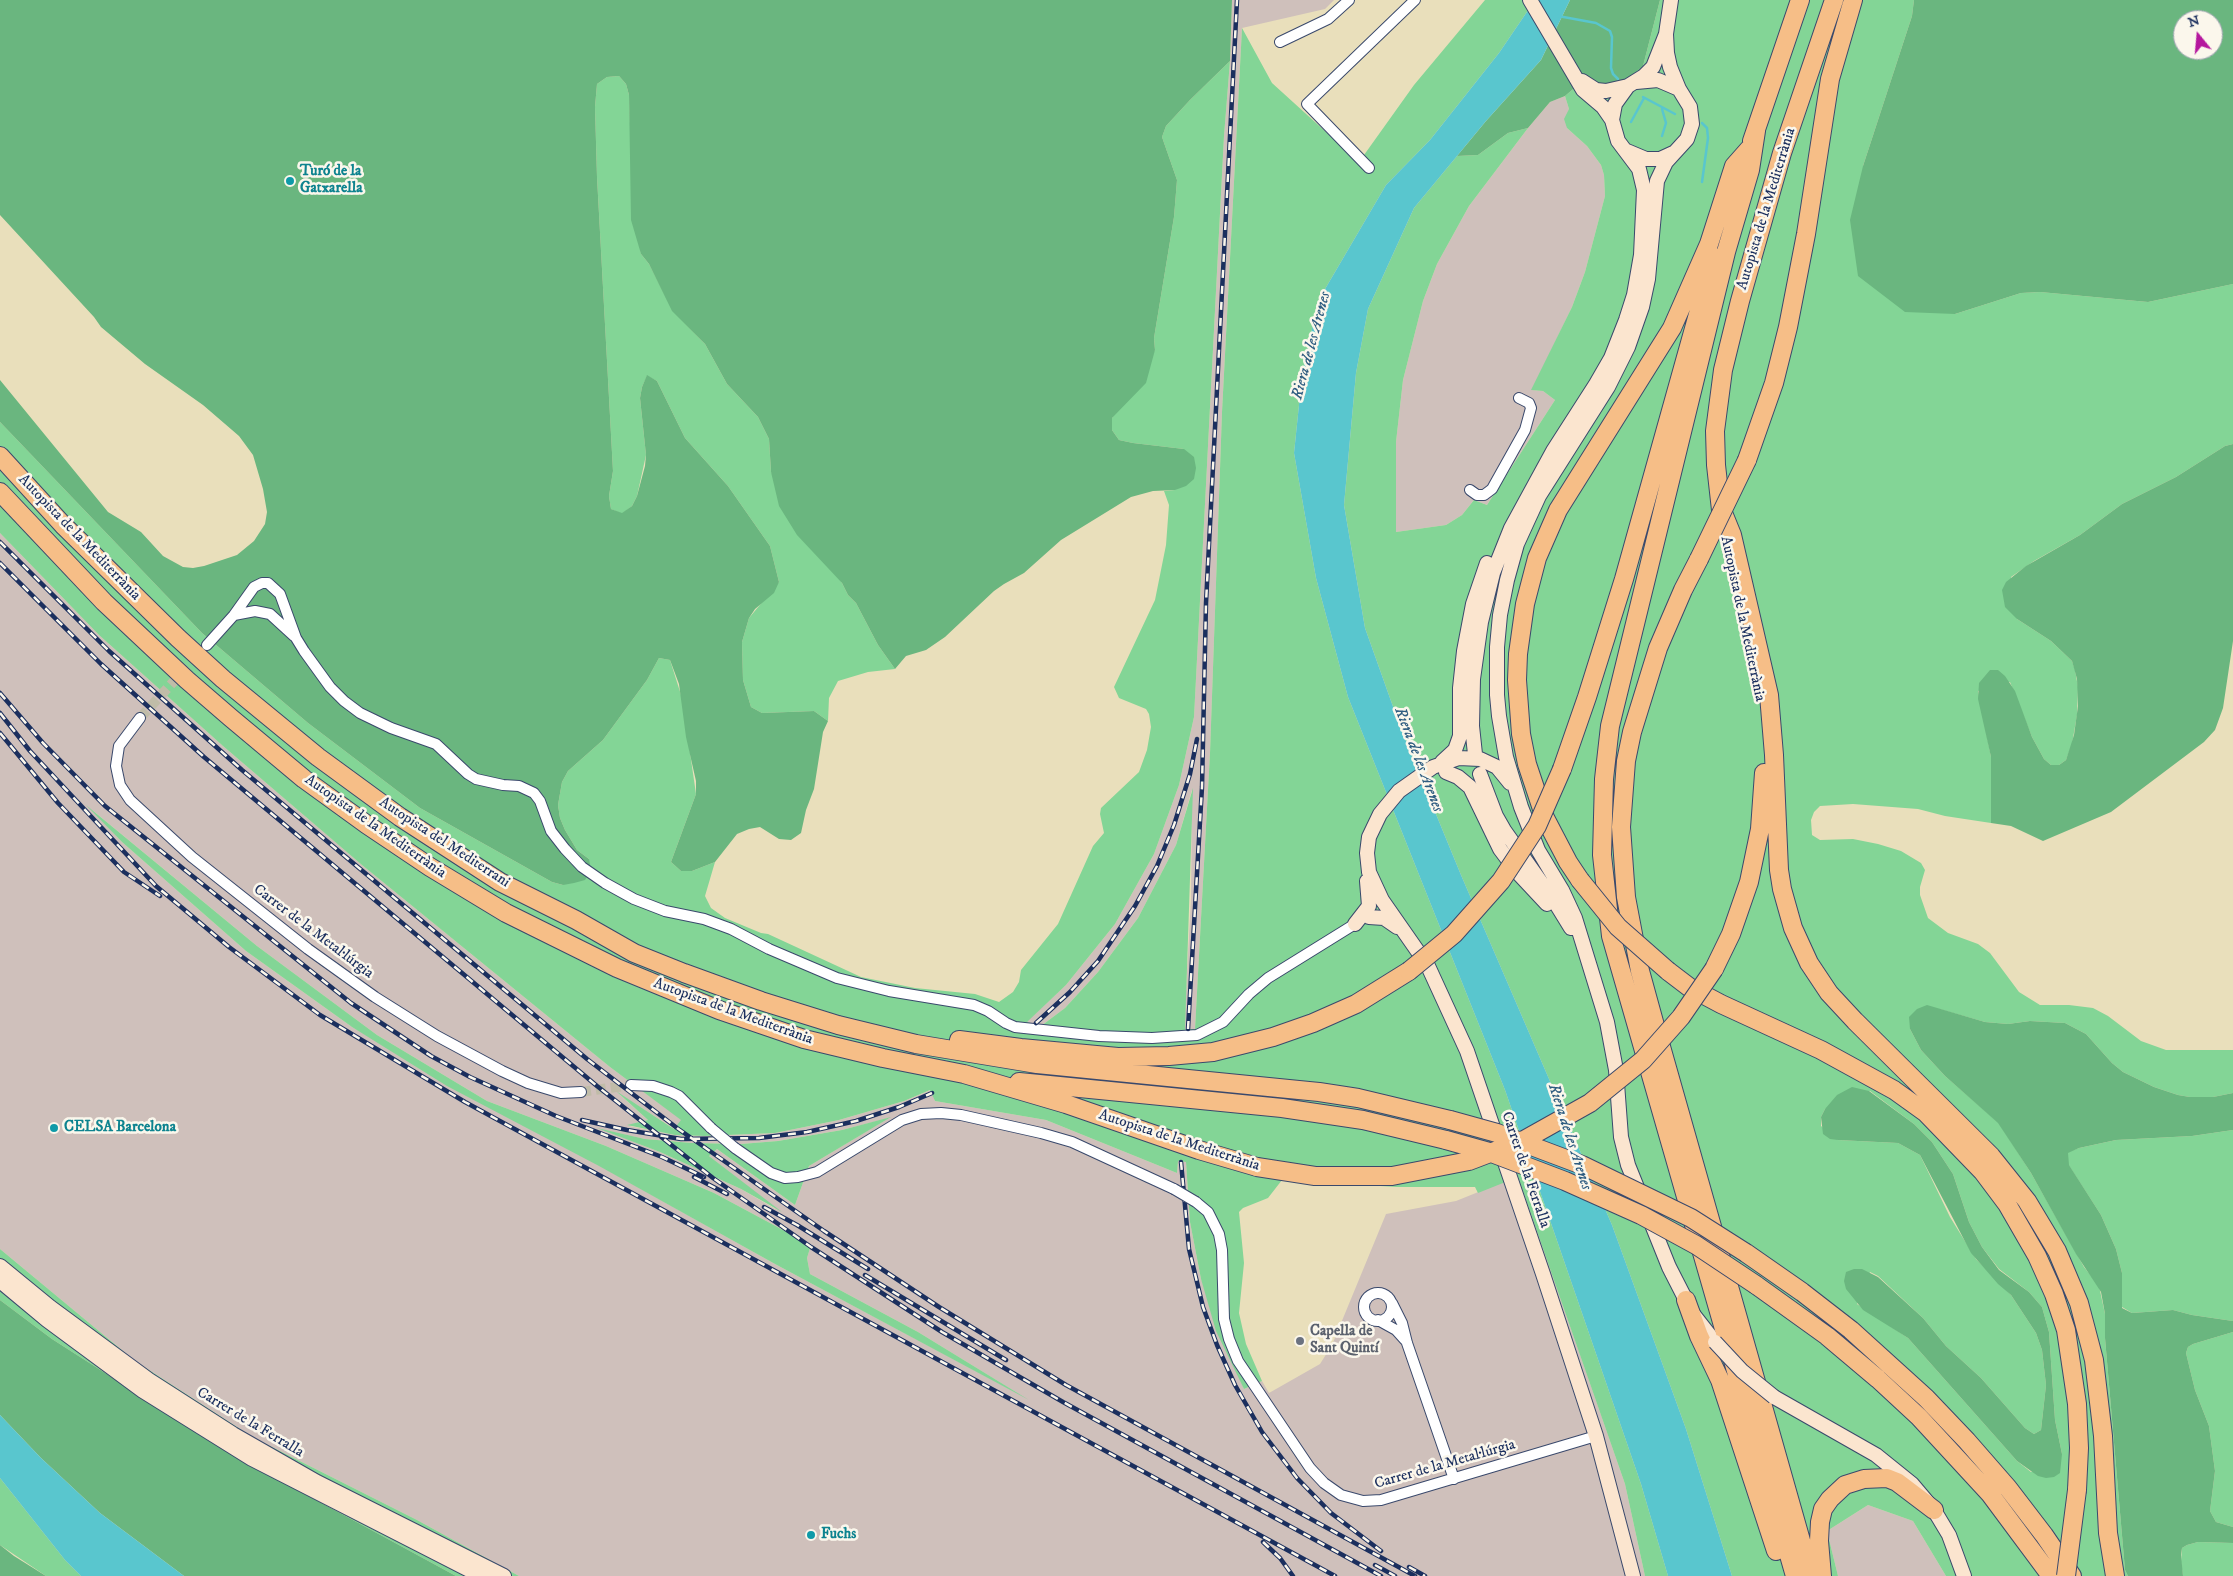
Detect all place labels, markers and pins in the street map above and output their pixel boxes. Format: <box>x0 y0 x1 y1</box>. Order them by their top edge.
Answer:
place label: Turó de la Gatxarella <box>300 163 363 198</box>
marker: Turó de la Gatxarella <box>284 175 296 187</box>
place label: CELSA Barcelona <box>64 1119 176 1137</box>
marker: CELSA Barcelona <box>48 1122 60 1134</box>
place label: Capella de Sant Quintí <box>1310 1323 1379 1358</box>
marker: Capella de Sant Quintí <box>1294 1335 1306 1347</box>
place label: Fuchs <box>821 1526 856 1544</box>
marker: Fuchs <box>805 1529 817 1541</box>

